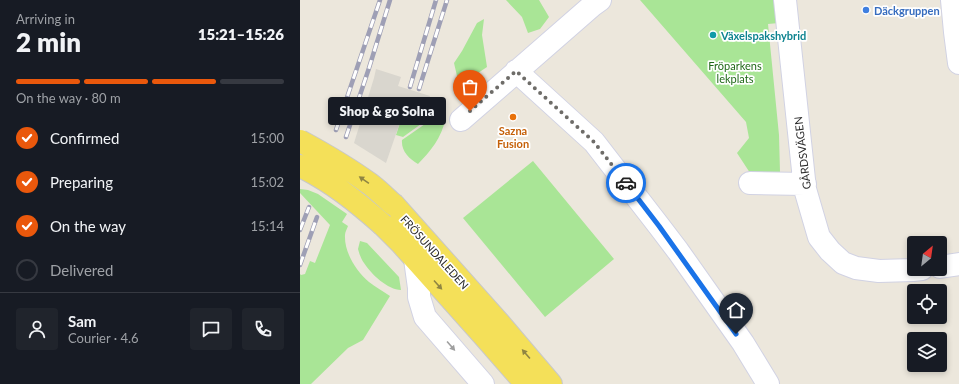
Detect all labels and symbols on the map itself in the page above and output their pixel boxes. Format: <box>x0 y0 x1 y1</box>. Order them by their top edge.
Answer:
place label: Däckgruppen <box>874 4 940 17</box>
marker: Däckgruppen <box>861 5 871 15</box>
place label: Växelspakshybrid <box>720 29 806 42</box>
marker: Växelspakshybrid <box>708 30 718 40</box>
park label: Fröparkens lekplats <box>708 59 762 85</box>
pin <box>453 70 487 111</box>
callout: Shop & go Solna <box>328 97 446 125</box>
marker: Sazna Fusion <box>508 112 518 122</box>
street label: GÅRDSVÄGEN <box>791 116 813 190</box>
place label: Sazna Fusion <box>497 124 529 150</box>
courier <box>606 163 646 203</box>
one-way arrow <box>359 176 369 184</box>
street label: FRÖSUNDALEDEN <box>398 212 472 292</box>
north arrow <box>907 236 947 276</box>
one-way arrow <box>433 280 442 289</box>
pin <box>719 293 753 334</box>
one-way arrow <box>446 341 455 352</box>
one-way arrow <box>521 349 530 360</box>

